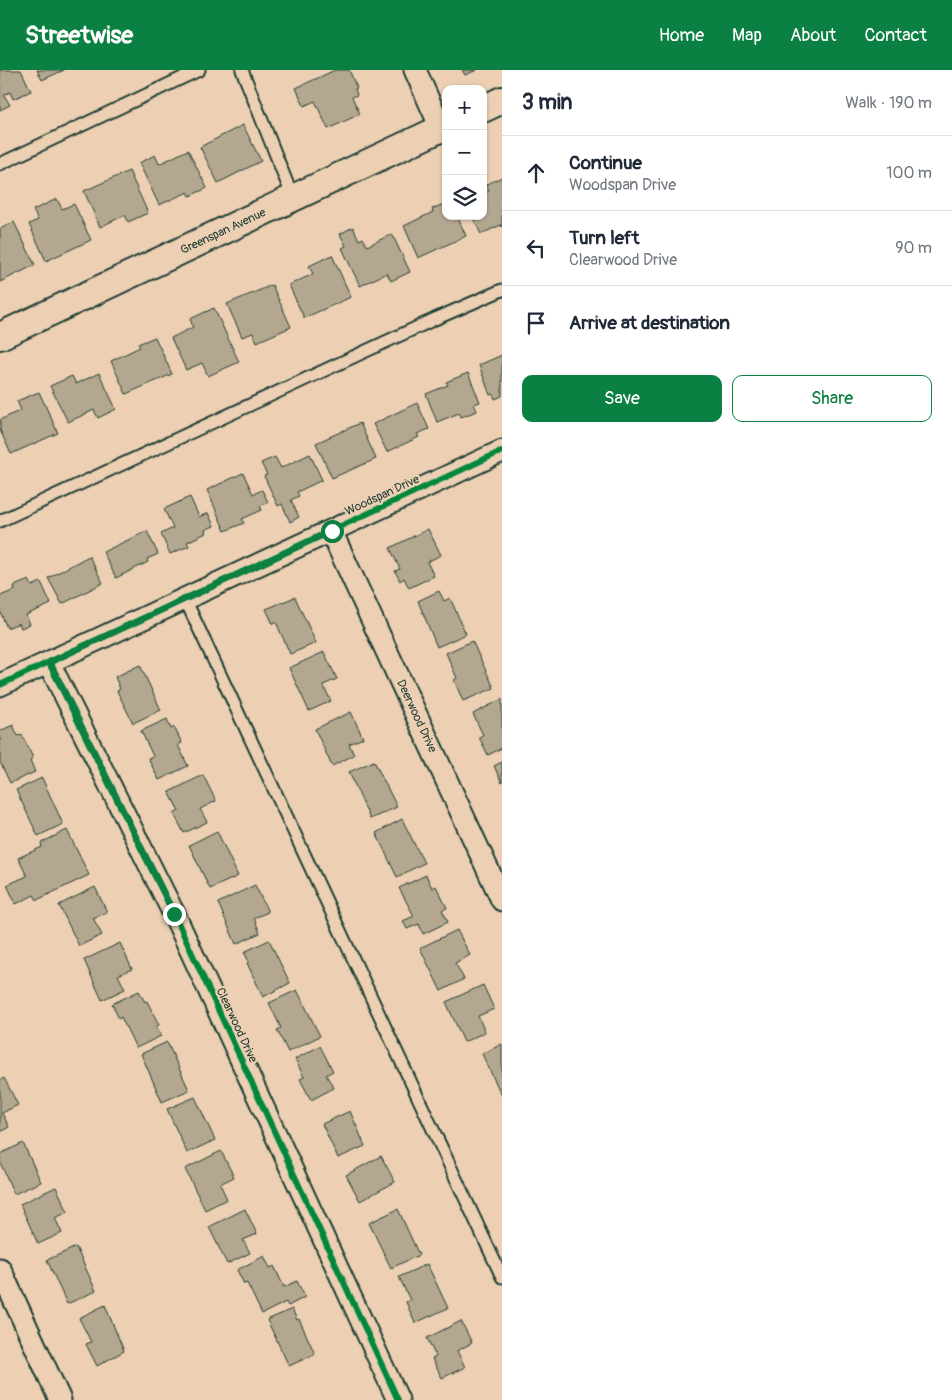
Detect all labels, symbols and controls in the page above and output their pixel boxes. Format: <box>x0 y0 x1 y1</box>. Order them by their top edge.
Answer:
text: Streetwise <box>25 21 133 50</box>
text: Home <box>659 24 704 47</box>
text: Map <box>732 24 762 47</box>
text: About <box>790 24 836 47</box>
text: Contact <box>864 24 927 47</box>
map controls <box>442 85 487 220</box>
button: + <box>442 85 487 130</box>
text: 3 min <box>522 89 572 116</box>
text: Walk · 190 m <box>845 93 932 113</box>
button: − <box>442 130 487 175</box>
text: Continue <box>569 151 642 175</box>
icon: ahead <box>522 159 550 187</box>
text: 100 m <box>886 163 932 183</box>
button: layers <box>442 175 487 220</box>
text: Woodspan Drive <box>569 175 676 195</box>
street label: Greenspan Avenue <box>178 205 268 258</box>
text: Turn left <box>569 226 639 250</box>
icon: left <box>522 234 550 262</box>
text: 90 m <box>895 238 932 258</box>
text: Clearwood Drive <box>569 250 677 270</box>
icon: arrive <box>522 309 550 337</box>
text: Arrive at destination <box>569 311 730 335</box>
button: Save <box>522 375 722 422</box>
button: Share <box>732 375 932 422</box>
street label: Woodspan Drive <box>343 472 422 519</box>
route start <box>321 520 344 543</box>
street label: Deerwood Drive <box>393 677 440 755</box>
route end <box>163 903 186 926</box>
street label: Clearwood Drive <box>213 985 261 1065</box>

